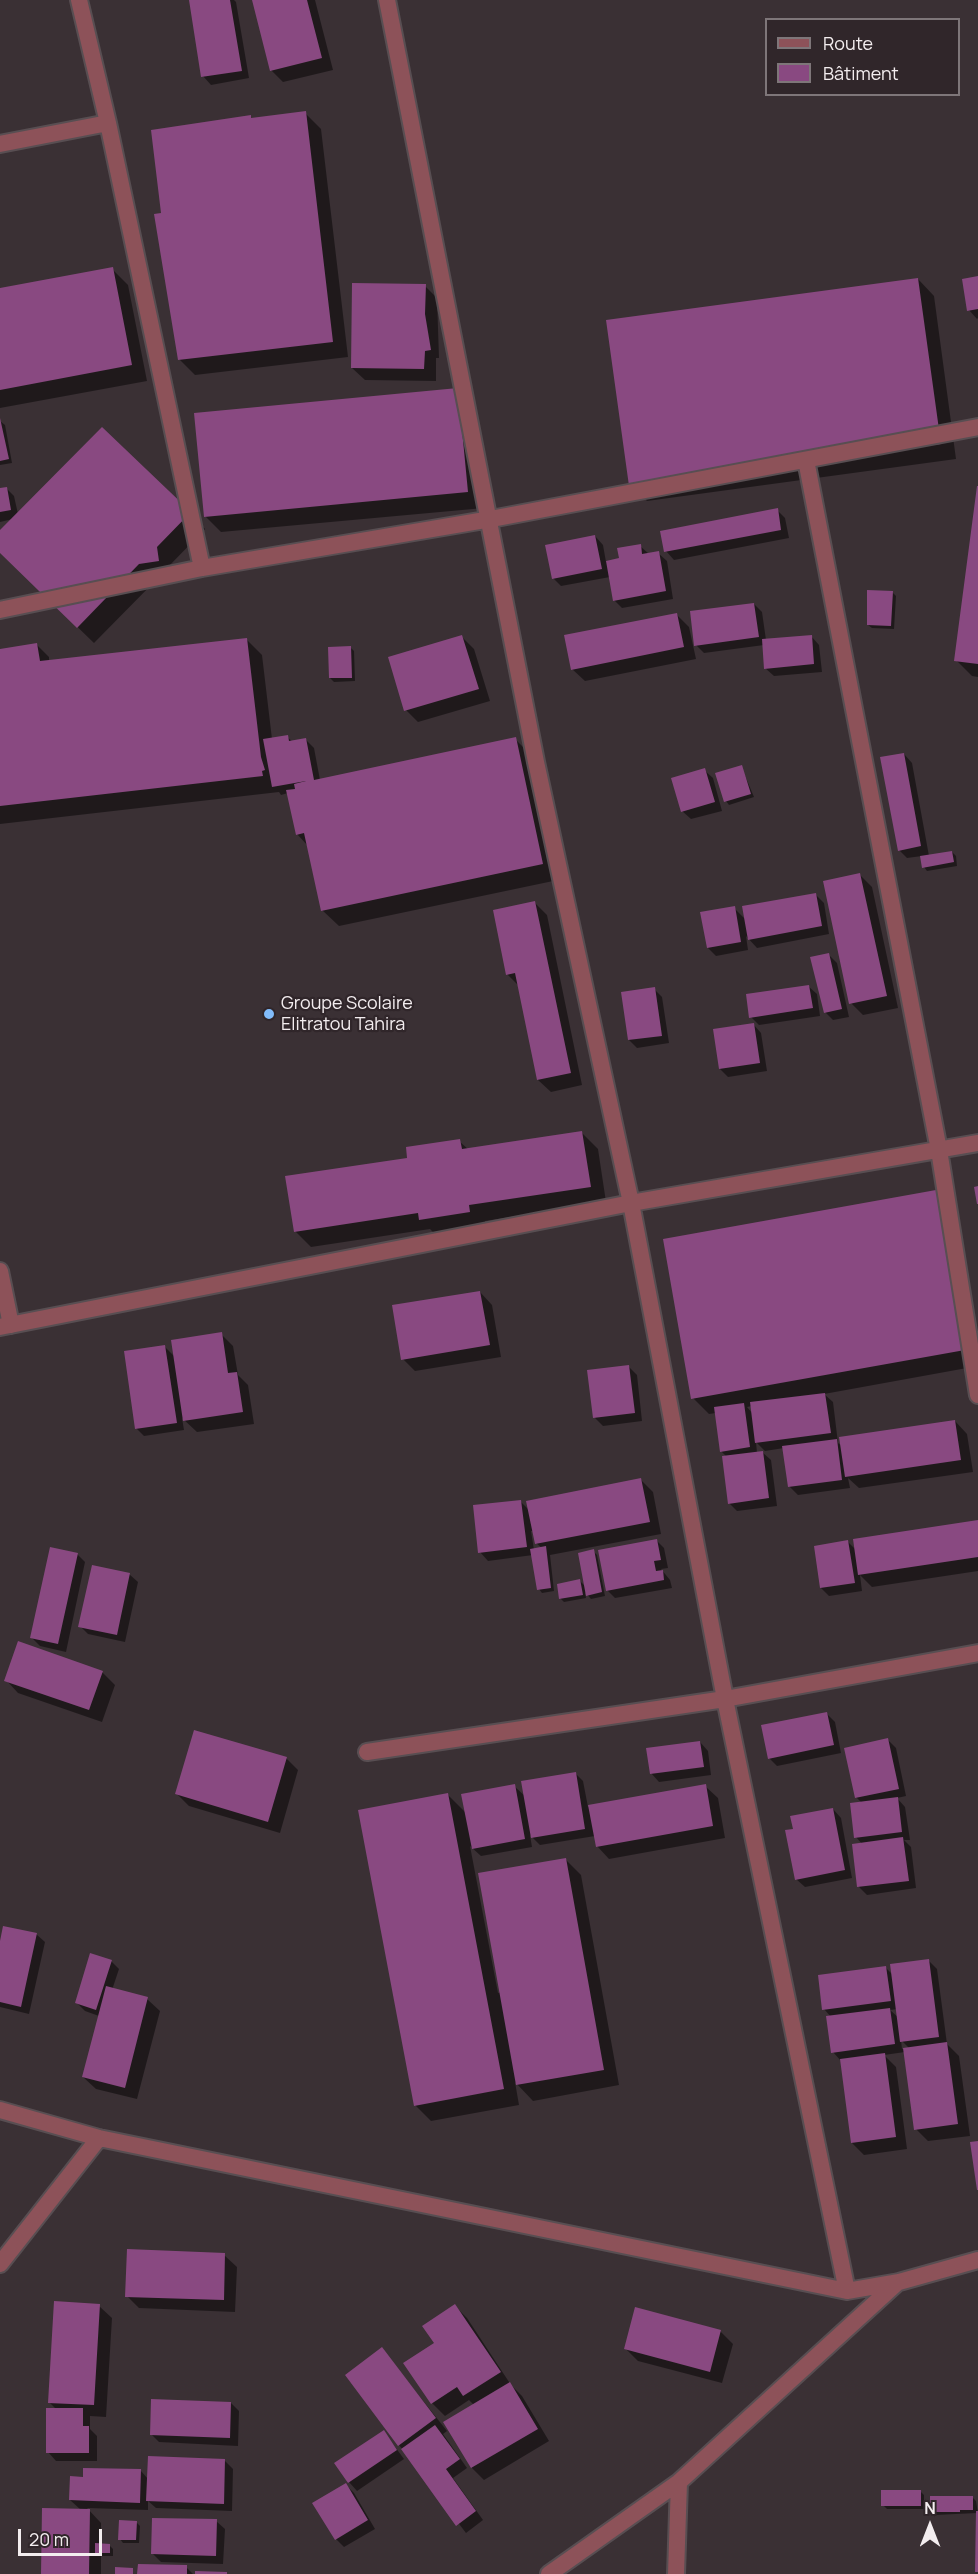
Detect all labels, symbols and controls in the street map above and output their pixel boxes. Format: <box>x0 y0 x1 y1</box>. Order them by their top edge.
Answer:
legend <box>765 18 960 96</box>
text: Route <box>823 31 873 55</box>
text: Bâtiment <box>823 61 899 85</box>
place label: Groupe Scolaire Elitratou Tahira <box>281 993 413 1036</box>
marker: Groupe Scolaire Elitratou Tahira <box>262 1007 276 1021</box>
north arrow <box>900 2496 960 2556</box>
text: N <box>924 2497 936 2519</box>
scale bar <box>21 2517 105 2555</box>
text: 20 m <box>29 2527 69 2551</box>

